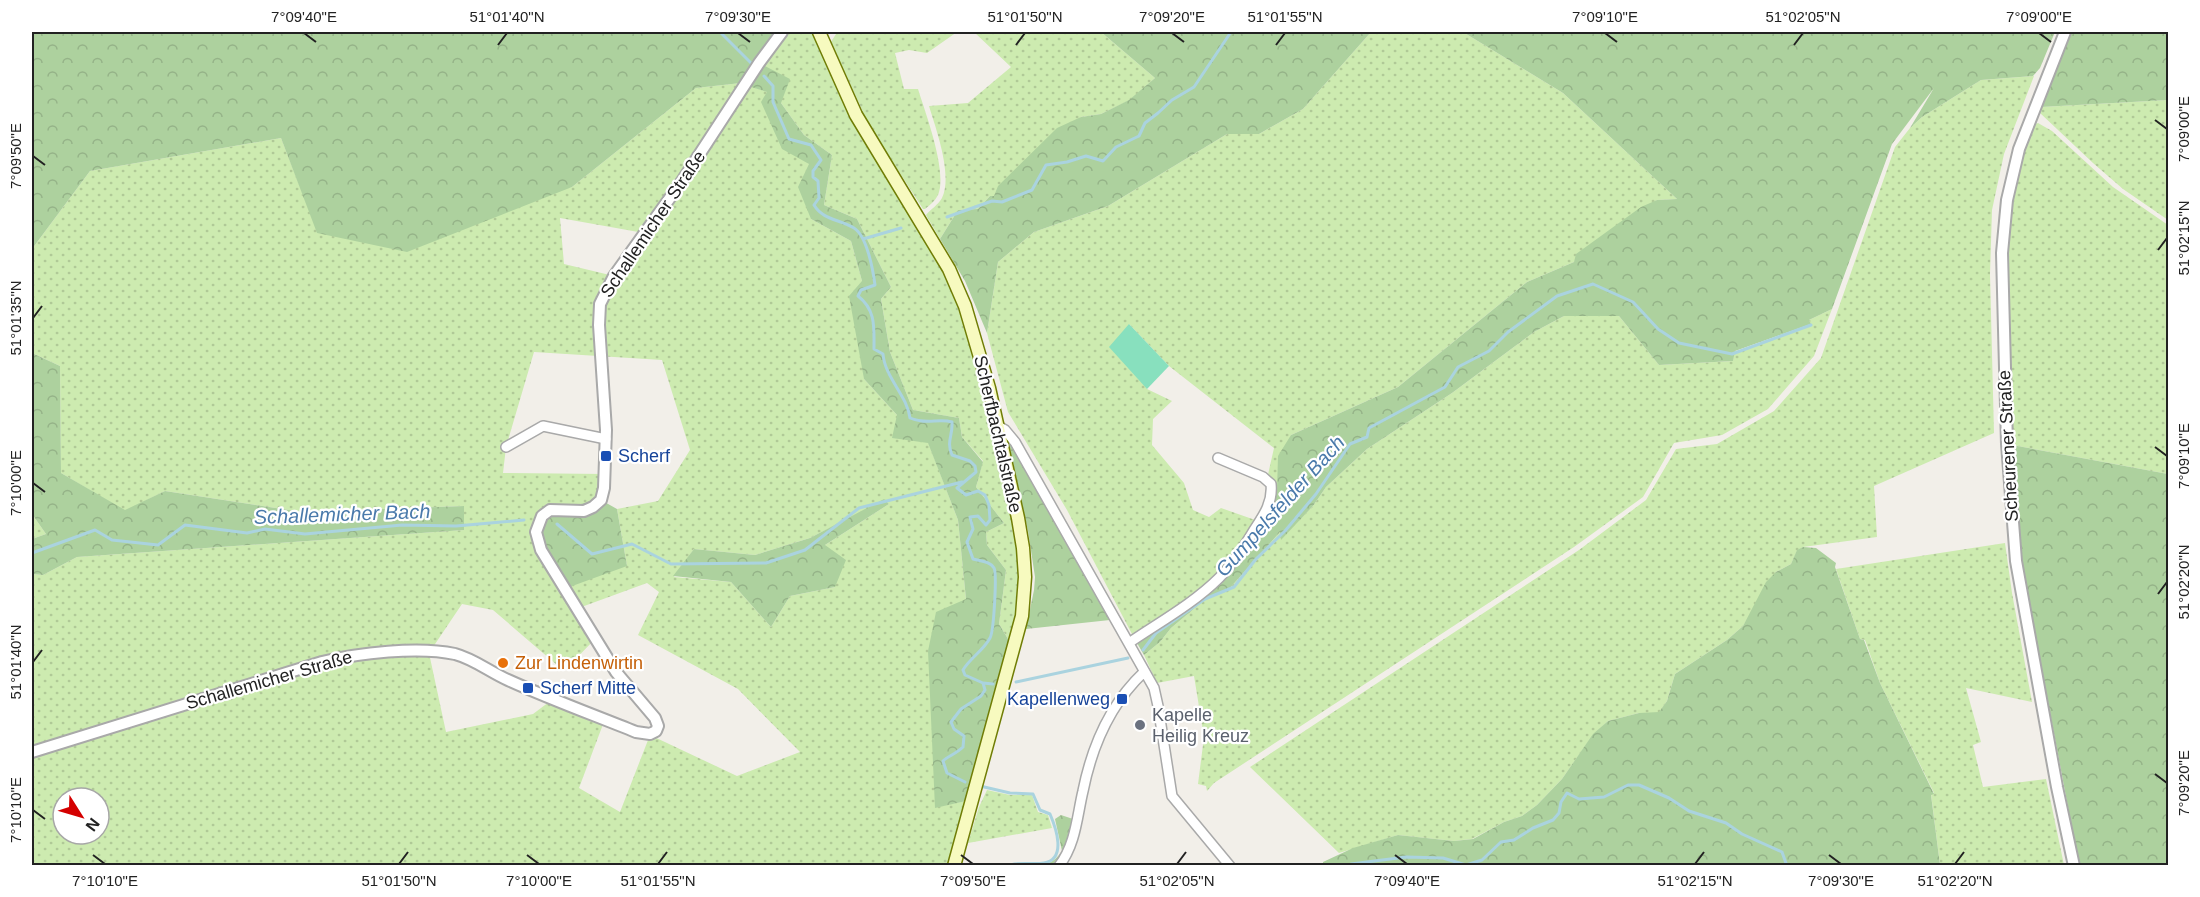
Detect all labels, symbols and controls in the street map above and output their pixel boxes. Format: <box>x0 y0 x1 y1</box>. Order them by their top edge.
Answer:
text: 7°09'40"E <box>271 8 337 25</box>
text: 51°01'40"N <box>469 8 545 25</box>
text: 7°09'30"E <box>705 8 771 25</box>
text: 51°01'50"N <box>987 8 1063 25</box>
text: 7°09'20"E <box>1139 8 1205 25</box>
text: 51°01'55"N <box>1247 8 1323 25</box>
text: 7°09'10"E <box>1572 8 1638 25</box>
text: 51°02'05"N <box>1765 8 1841 25</box>
text: 7°09'00"E <box>2006 8 2072 25</box>
text: 7°09'00"E <box>2175 96 2192 162</box>
text: 7°09'50"E <box>7 123 24 189</box>
street label: Schallemicher Straße <box>597 147 709 301</box>
text: 51°02'15"N <box>2175 200 2192 276</box>
text: 51°01'35"N <box>7 280 24 356</box>
street label: Scherfbachtalstraße <box>970 353 1026 515</box>
street label: Scheurener Straße <box>1994 370 2022 522</box>
text: 7°09'10"E <box>2175 423 2192 489</box>
water label: Gumpelsfelder Bach <box>1211 431 1349 581</box>
place label: Scherf <box>618 446 671 466</box>
marker: Scherf <box>599 449 613 463</box>
text: 7°10'00"E <box>7 450 24 516</box>
water label: Schallemicher Bach <box>253 500 431 528</box>
text: 51°02'20"N <box>2175 544 2192 620</box>
text: 51°01'40"N <box>7 624 24 700</box>
street label: Schallemicher Straße <box>184 647 354 713</box>
place label: Zur Lindenwirtin <box>515 653 643 673</box>
marker: Zur Lindenwirtin <box>496 656 510 670</box>
place label: Scherf Mitte <box>540 678 636 698</box>
marker: Scherf Mitte <box>521 681 535 695</box>
place label: Kapellenweg <box>1007 689 1110 709</box>
marker: Kapellenweg <box>1115 692 1129 706</box>
place label: Kapelle Heilig Kreuz <box>1152 705 1249 746</box>
marker: Kapelle Heilig Kreuz <box>1133 718 1147 732</box>
text: 7°09'20"E <box>2175 750 2192 816</box>
text: 7°10'10"E <box>7 777 24 843</box>
north arrow <box>51 786 111 846</box>
text: N <box>82 815 103 834</box>
text: 7°10'10"E <box>72 872 138 889</box>
text: 51°01'50"N <box>361 872 437 889</box>
text: 7°10'00"E <box>506 872 572 889</box>
text: 51°01'55"N <box>620 872 696 889</box>
text: 7°09'50"E <box>940 872 1006 889</box>
text: 51°02'05"N <box>1139 872 1215 889</box>
text: 7°09'40"E <box>1374 872 1440 889</box>
text: 51°02'15"N <box>1657 872 1733 889</box>
text: 7°09'30"E <box>1808 872 1874 889</box>
text: 51°02'20"N <box>1917 872 1993 889</box>

